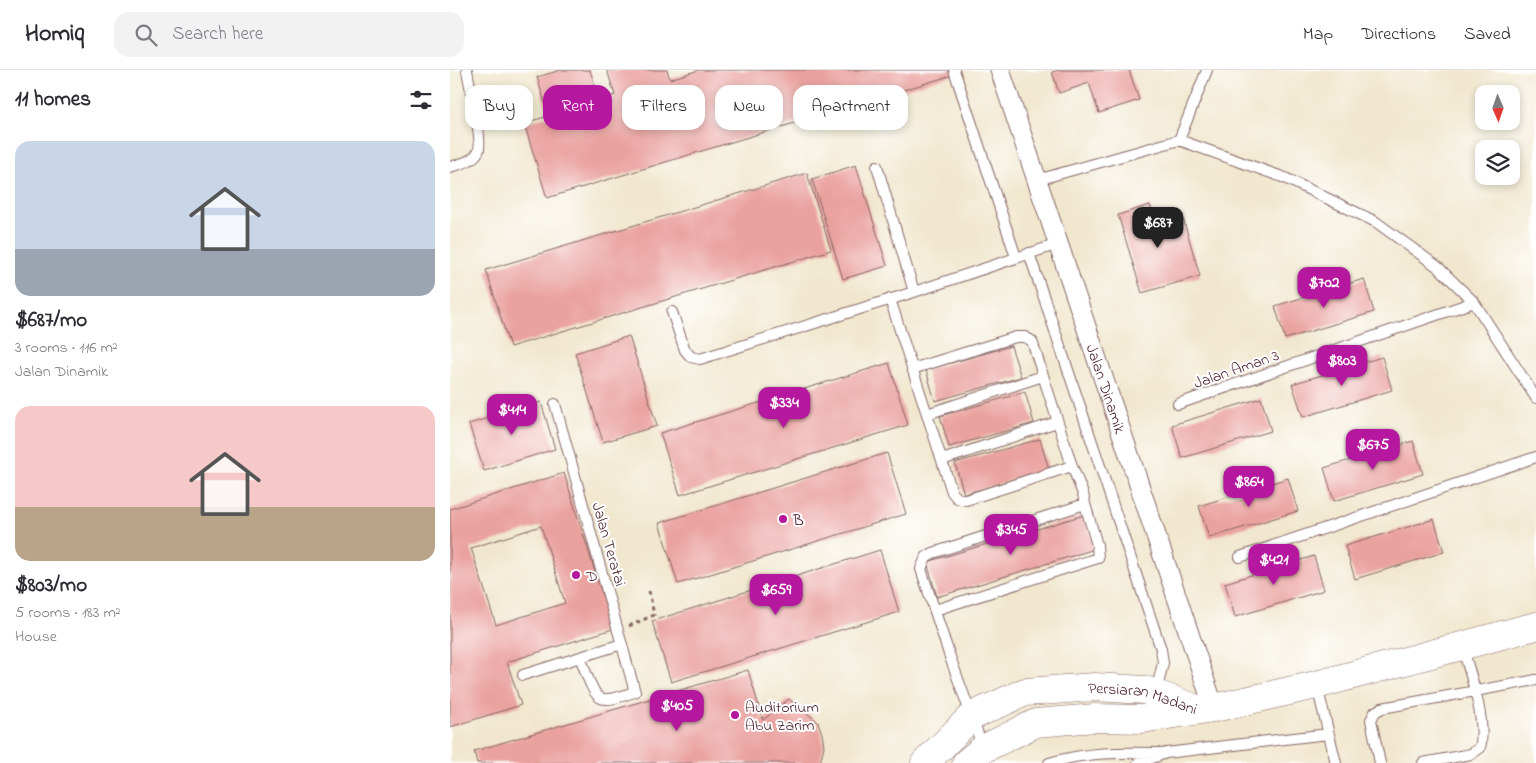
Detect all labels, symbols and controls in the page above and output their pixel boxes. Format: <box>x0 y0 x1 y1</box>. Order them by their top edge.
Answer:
search box <box>114 12 464 57</box>
text: Homiq <box>25 17 84 52</box>
icon: search <box>132 21 160 49</box>
text: Search here <box>172 21 263 48</box>
text: Map <box>1303 22 1333 48</box>
text: Directions <box>1361 22 1436 48</box>
text: Saved <box>1464 22 1511 48</box>
text: 11 homes <box>15 85 91 115</box>
chip: Buy <box>465 85 533 130</box>
chip: Rent <box>543 85 612 130</box>
chip: Filters <box>622 85 705 130</box>
chip: New <box>715 85 783 130</box>
chip: Apartment <box>793 85 908 130</box>
north arrow <box>1475 85 1520 130</box>
map controls <box>1475 85 1520 185</box>
icon: filters <box>407 86 435 114</box>
button: layers <box>1475 140 1520 185</box>
icon: home <box>180 174 270 264</box>
pin: $687 <box>1128 206 1188 249</box>
text: $687 <box>1143 211 1173 235</box>
pin: $702 <box>1294 266 1354 309</box>
text: $702 <box>1308 271 1340 295</box>
text: $687/mo <box>15 306 87 336</box>
text: 3 rooms · 116 m² <box>15 336 118 360</box>
street label: Jalan Dinamik <box>1079 341 1131 438</box>
street label: Jalan Aman 3 <box>1191 344 1283 396</box>
pin: $803 <box>1312 344 1372 387</box>
text: $803 <box>1327 349 1357 373</box>
text: Jalan Dinamik <box>15 360 108 384</box>
pin: $334 <box>754 386 814 429</box>
text: $334 <box>769 391 799 415</box>
pin: $414 <box>482 394 542 436</box>
text: $414 <box>498 398 526 422</box>
pin: $675 <box>1343 428 1403 471</box>
text: $675 <box>1357 433 1389 457</box>
icon: home <box>180 439 270 529</box>
pin: $864 <box>1219 466 1279 508</box>
text: $864 <box>1234 470 1264 494</box>
street label: Jalan Teratai <box>585 500 632 590</box>
place label: B <box>792 509 804 533</box>
marker: B <box>777 513 789 525</box>
pin: $345 <box>981 514 1041 556</box>
text: $345 <box>995 518 1027 542</box>
pin: $421 <box>1244 544 1304 586</box>
text: $421 <box>1259 548 1289 572</box>
place label: D <box>585 565 598 589</box>
marker: D <box>570 569 582 581</box>
text: $803/mo <box>15 571 87 601</box>
pin: $659 <box>746 574 806 616</box>
text: $659 <box>761 578 791 602</box>
text: 5 rooms · 183 m² <box>15 601 121 625</box>
text: House <box>15 625 57 649</box>
street label: Persiaran Madani <box>1087 677 1200 722</box>
pin: $405 <box>647 690 707 732</box>
text: $405 <box>661 694 693 718</box>
place label: Auditorium Abu Zarim <box>745 696 819 738</box>
marker: Auditorium Abu Zarim <box>729 709 741 721</box>

